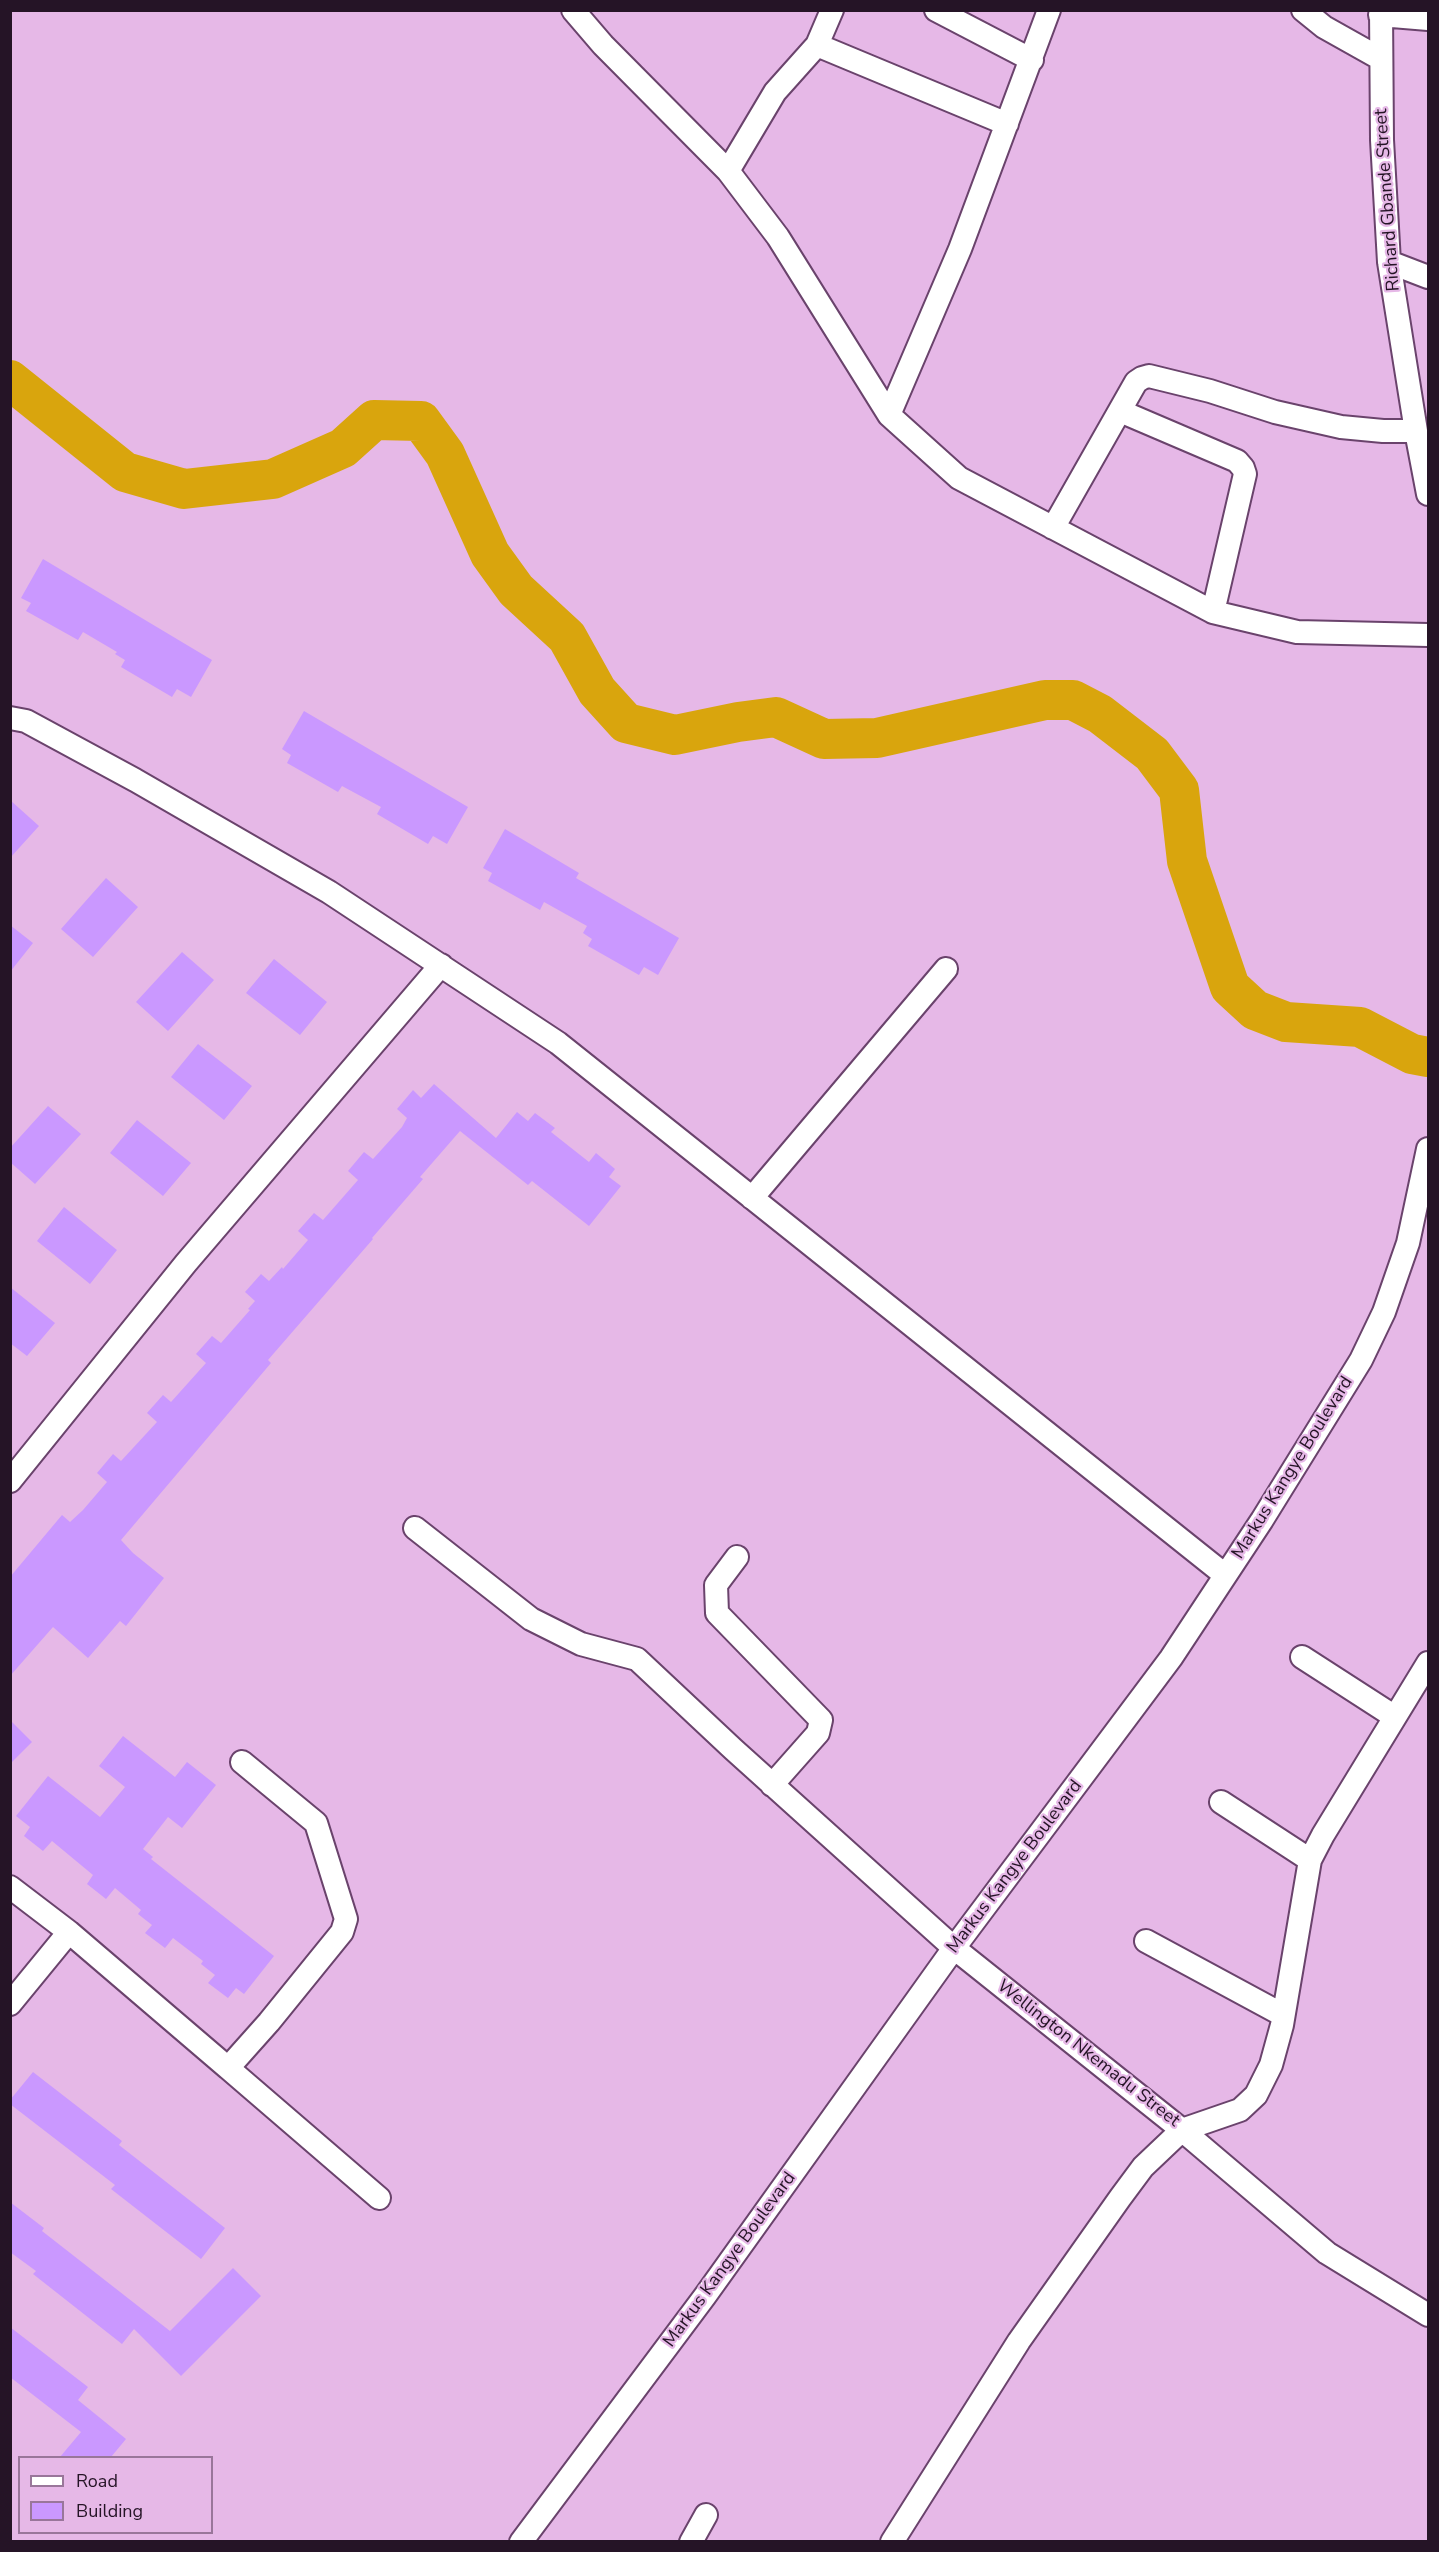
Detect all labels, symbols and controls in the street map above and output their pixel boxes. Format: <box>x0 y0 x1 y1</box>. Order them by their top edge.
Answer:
street label: Richard Gbande Street <box>1371 108 1405 292</box>
street label: Markus Kangye Boulevard <box>1228 1373 1358 1563</box>
street label: Markus Kangye Boulevard <box>943 1776 1087 1958</box>
street label: Wellington Nkemadu Street <box>992 1976 1184 2132</box>
street label: Markus Kangye Boulevard <box>659 2168 801 2352</box>
legend <box>18 2456 213 2534</box>
text: Road <box>76 2469 118 2493</box>
text: Building <box>76 2499 143 2523</box>

